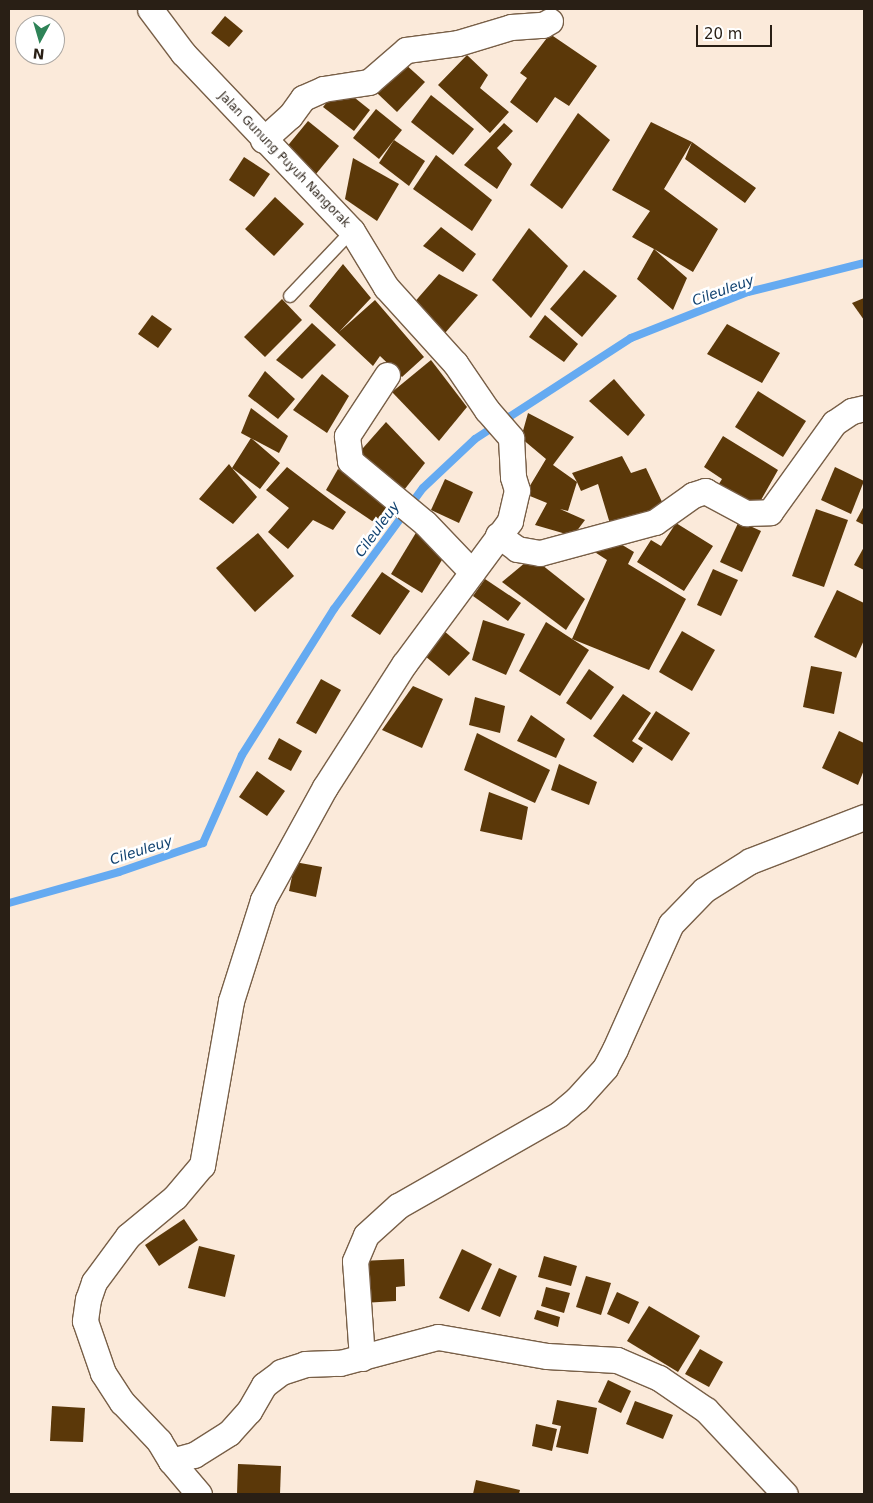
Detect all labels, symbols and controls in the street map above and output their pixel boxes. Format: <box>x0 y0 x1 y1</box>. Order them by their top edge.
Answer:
north arrow <box>15 15 65 65</box>
scale bar <box>698 15 774 47</box>
text: 20 m <box>704 25 742 43</box>
text: N <box>32 45 45 62</box>
street label: Jalan Gunung Puyuh Nangorak <box>215 89 353 231</box>
water label: Cileuleuy <box>690 271 756 309</box>
water label: Cileuleuy <box>351 498 403 560</box>
water label: Cileuleuy <box>108 832 174 868</box>

